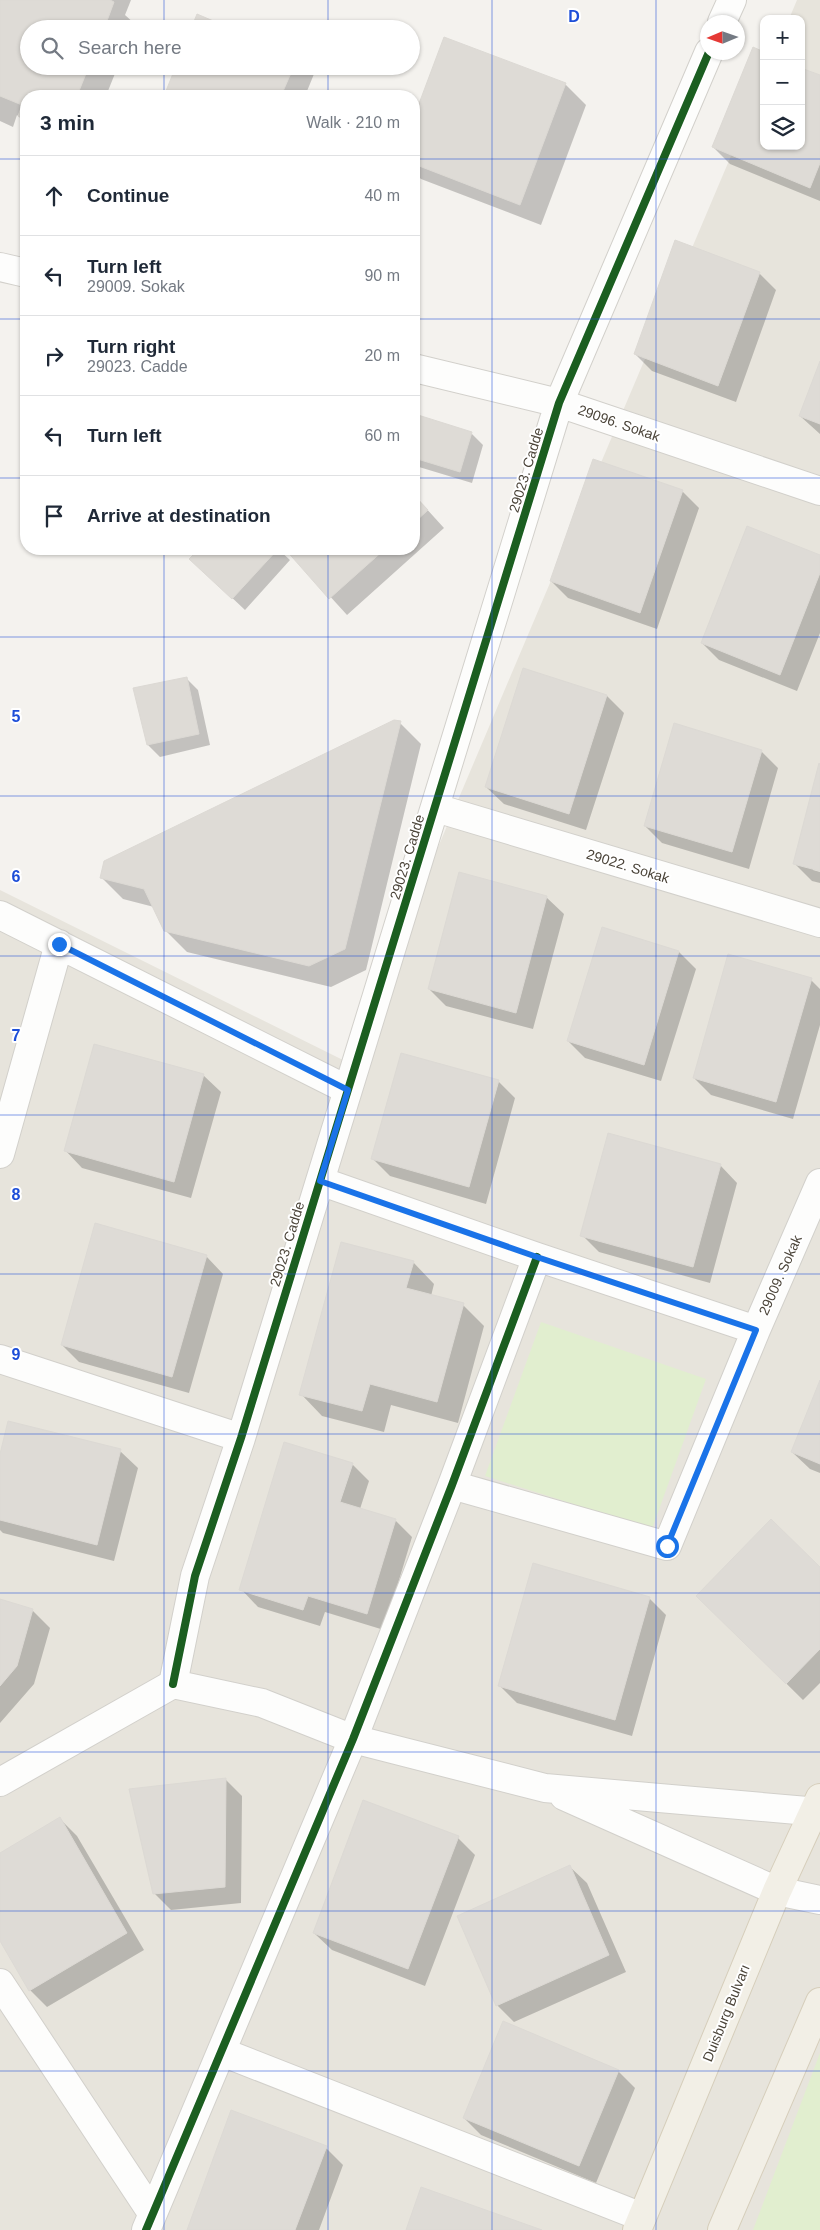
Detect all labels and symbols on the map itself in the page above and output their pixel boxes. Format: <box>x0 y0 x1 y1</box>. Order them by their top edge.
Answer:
text: D <box>568 8 580 25</box>
north arrow <box>700 15 745 60</box>
street label: 29096. Sokak <box>576 401 663 445</box>
street label: 29023. Cadde <box>505 425 547 514</box>
text: 5 <box>12 708 21 725</box>
street label: 29023. Cadde <box>386 812 428 901</box>
street label: 29022. Sokak <box>585 846 672 886</box>
text: 6 <box>12 868 21 885</box>
route end <box>48 933 71 956</box>
text: 7 <box>12 1027 21 1044</box>
text: 8 <box>12 1186 21 1203</box>
street label: 29023. Cadde <box>266 1199 308 1288</box>
street label: 29009. Sokak <box>755 1232 805 1317</box>
text: 9 <box>12 1346 21 1363</box>
route start <box>656 1535 679 1558</box>
street label: Duisburg Bulvarı <box>699 1962 753 2064</box>

